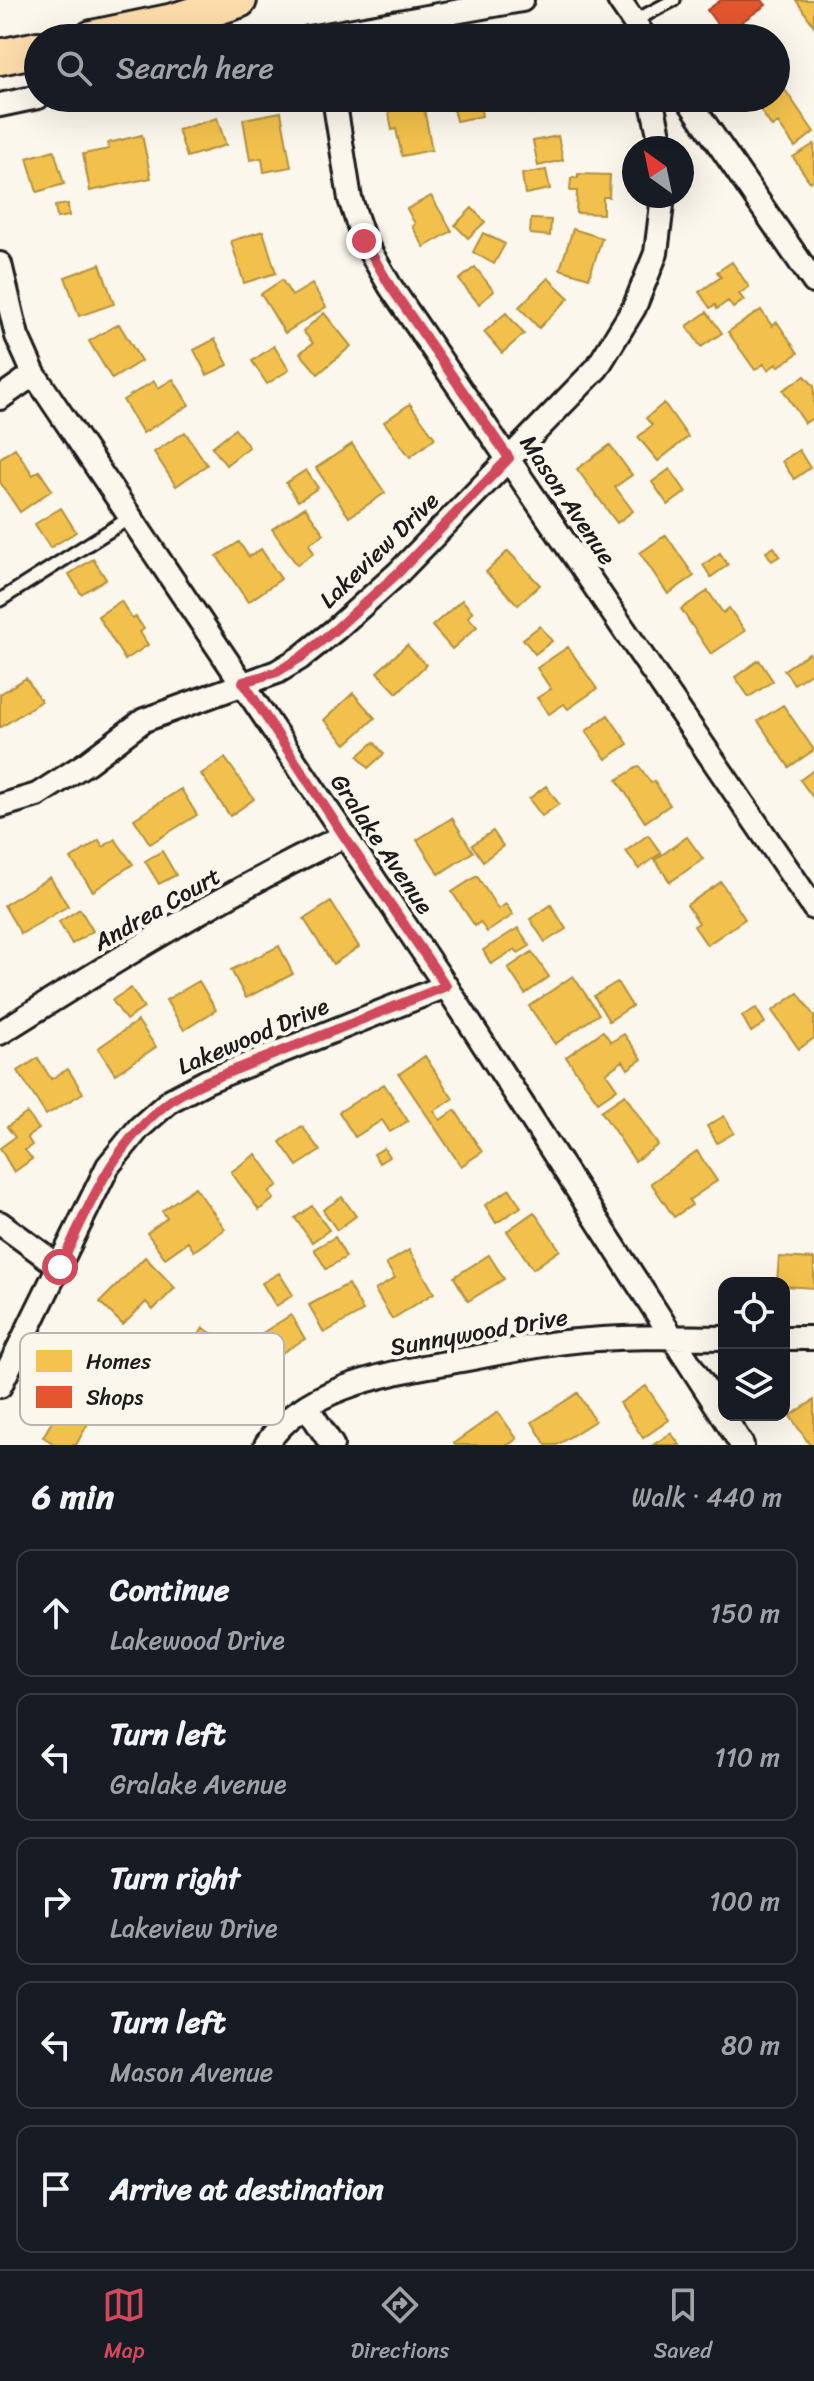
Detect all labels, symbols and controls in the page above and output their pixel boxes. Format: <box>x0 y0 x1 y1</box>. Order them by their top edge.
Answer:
search box <box>24 24 790 112</box>
text: Search here <box>116 41 274 95</box>
icon: search <box>52 46 96 90</box>
north arrow <box>622 136 694 208</box>
route end <box>346 223 382 259</box>
street label: Mason Avenue <box>508 426 628 574</box>
street label: Lakeview Drive <box>309 481 450 619</box>
street label: Gralake Avenue <box>319 765 445 924</box>
street label: Andrea Court <box>84 855 229 963</box>
street label: Lakewood Drive <box>171 985 336 1087</box>
route start <box>42 1249 78 1285</box>
map controls <box>718 1277 790 1421</box>
button: locate <box>718 1277 790 1349</box>
street label: Sunnywood Drive <box>387 1296 571 1368</box>
legend <box>20 1333 284 1425</box>
text: Homes <box>86 1342 152 1381</box>
button: layers <box>718 1349 790 1421</box>
text: Shops <box>86 1378 143 1417</box>
text: 6 min <box>32 1467 114 1527</box>
text: Walk · 440 m <box>632 1474 782 1520</box>
text: Continue <box>110 1563 229 1617</box>
text: 150 m <box>710 1590 780 1636</box>
icon: ahead <box>34 1591 78 1635</box>
text: Lakewood Drive <box>110 1617 285 1663</box>
text: Turn left <box>110 1707 226 1761</box>
text: 110 m <box>715 1734 780 1780</box>
icon: left <box>34 1735 78 1779</box>
text: Gralake Avenue <box>110 1761 286 1807</box>
text: Turn right <box>110 1851 240 1905</box>
text: 100 m <box>709 1878 780 1924</box>
icon: right <box>34 1879 78 1923</box>
text: Lakeview Drive <box>110 1905 278 1951</box>
text: Turn left <box>110 1995 226 2049</box>
text: 80 m <box>721 2022 780 2068</box>
icon: left <box>34 2023 78 2067</box>
text: Mason Avenue <box>110 2049 273 2095</box>
text: Arrive at destination <box>110 2162 384 2216</box>
icon: arrive <box>34 2167 78 2211</box>
tab: Map <box>102 2283 146 2370</box>
tab: Directions <box>351 2283 449 2370</box>
tab: Saved <box>654 2283 712 2370</box>

